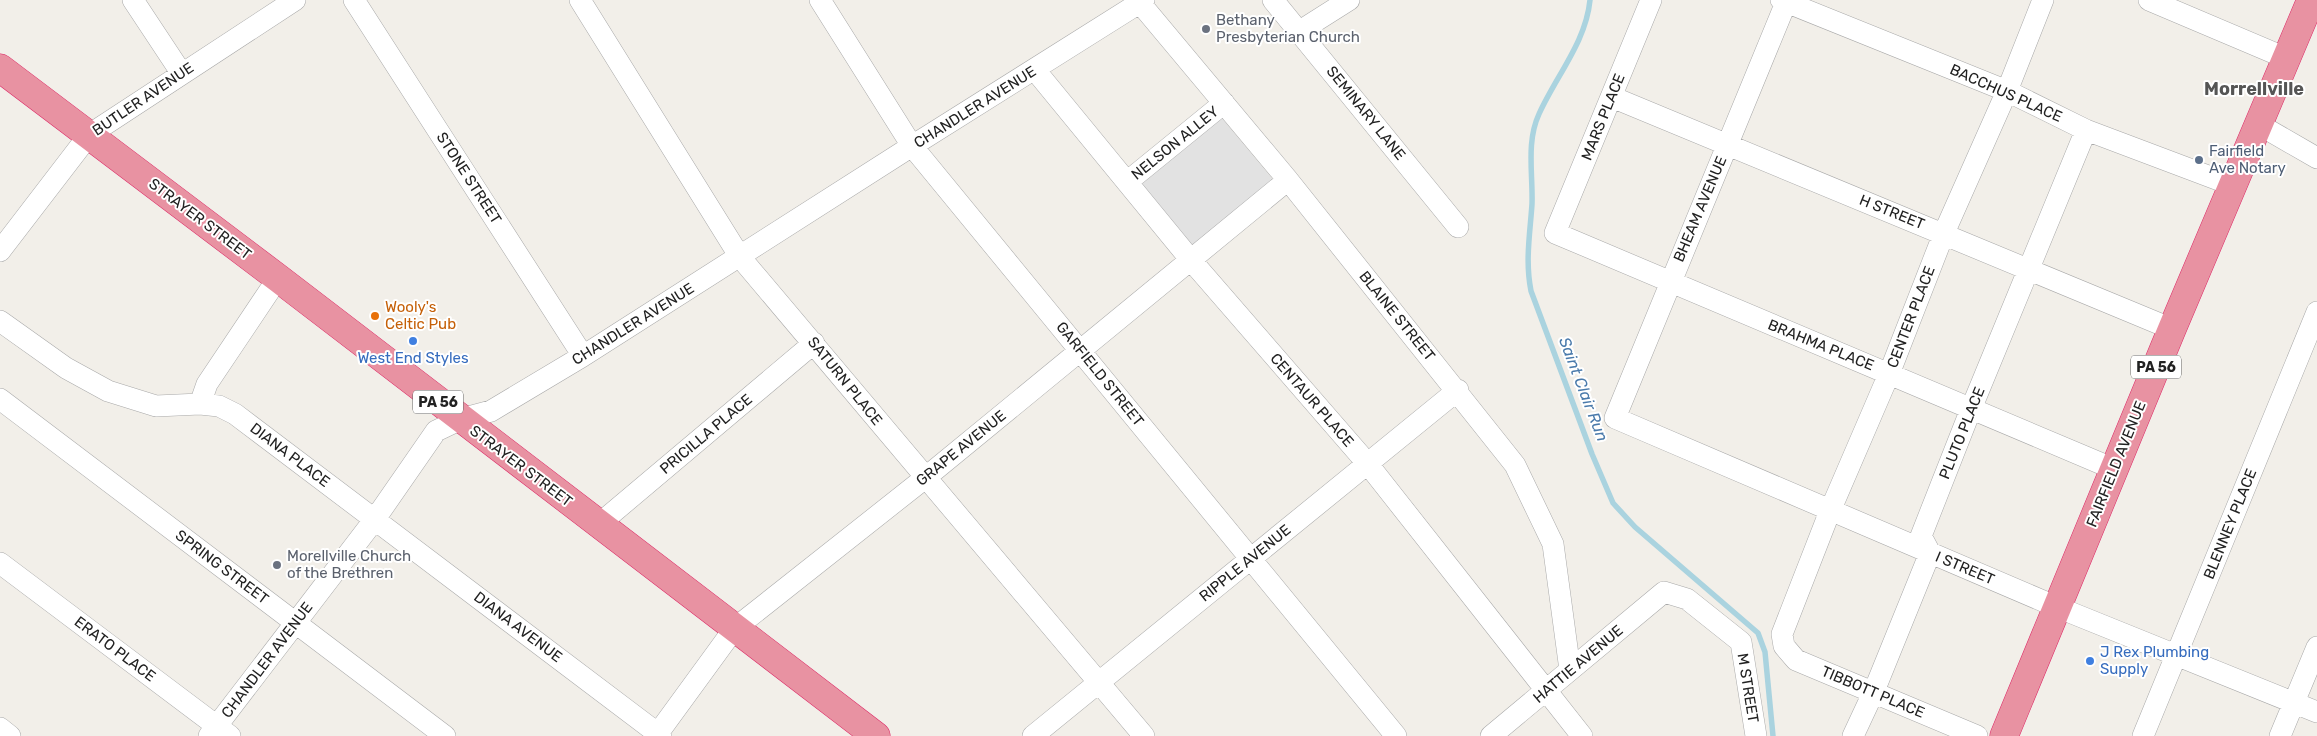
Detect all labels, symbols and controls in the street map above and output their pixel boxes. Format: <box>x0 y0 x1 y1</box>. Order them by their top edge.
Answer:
place label: Bethany Presbyterian Church <box>1216 11 1360 46</box>
marker: Bethany Presbyterian Church <box>1200 23 1212 35</box>
street label: BUTLER AVENUE <box>89 59 197 139</box>
street label: BACCHUS PLACE <box>1947 60 2065 126</box>
street label: CHANDLER AVENUE <box>911 62 1039 152</box>
street label: SEMINARY LANE <box>1323 63 1409 163</box>
street label: MARS PLACE <box>1577 71 1629 163</box>
district label: Morrellville <box>2204 78 2304 100</box>
street label: NELSON ALLEY <box>1128 102 1222 184</box>
street label: STONE STREET <box>433 129 505 227</box>
place label: Fairfield Ave Notary <box>2209 142 2286 177</box>
street label: BHEAM AVENUE <box>1670 153 1730 265</box>
marker: Fairfield Ave Notary <box>2193 154 2205 166</box>
street label: STRAYER STREET <box>145 175 255 264</box>
street label: H STREET <box>1857 191 1928 233</box>
street label: CENTER PLACE <box>1883 263 1939 371</box>
street label: BLAINE STREET <box>1355 267 1439 365</box>
street label: CHANDLER AVENUE <box>569 279 697 369</box>
place label: Wooly's Celtic Pub <box>385 298 456 333</box>
marker: Wooly's Celtic Pub <box>369 310 381 322</box>
street label: BRAHMA PLACE <box>1765 316 1877 374</box>
street label: GARFIELD STREET <box>1052 318 1148 430</box>
street label: SATURN PLACE <box>804 333 886 429</box>
water label: Saint Clair Run <box>1555 334 1612 444</box>
marker: West End Styles <box>407 335 419 347</box>
place label: West End Styles <box>357 349 469 367</box>
street label: CENTAUR PLACE <box>1267 350 1357 450</box>
road number: PA 56 <box>2131 356 2181 378</box>
street label: PLUTO PLACE <box>1935 384 1989 482</box>
street label: PRICILLA PLACE <box>656 390 756 478</box>
road number: PA 56 <box>413 391 463 414</box>
street label: FAIRFIELD AVENUE <box>2082 398 2150 530</box>
street label: GRAPE AVENUE <box>912 406 1010 490</box>
street label: DIANA PLACE <box>247 419 333 491</box>
street label: STRAYER STREET <box>466 422 576 511</box>
street label: BLENNEY PLACE <box>2200 466 2260 582</box>
street label: RIPPLE AVENUE <box>1196 521 1294 605</box>
street label: SPRING STREET <box>172 526 272 608</box>
place label: Morellville Church of the Brethren <box>287 547 411 582</box>
street label: I STREET <box>1933 548 1998 589</box>
marker: Morellville Church of the Brethren <box>271 559 283 571</box>
street label: DIANA AVENUE <box>470 588 566 666</box>
street label: CHANDLER AVENUE <box>218 599 316 721</box>
street label: ERATO PLACE <box>71 613 159 685</box>
street label: HATTIE AVENUE <box>1529 621 1627 707</box>
place label: J Rex Plumbing Supply <box>2100 643 2209 678</box>
street label: M STREET <box>1734 652 1762 724</box>
marker: J Rex Plumbing Supply <box>2084 655 2096 667</box>
street label: TIBBOTT PLACE <box>1819 662 1927 722</box>

